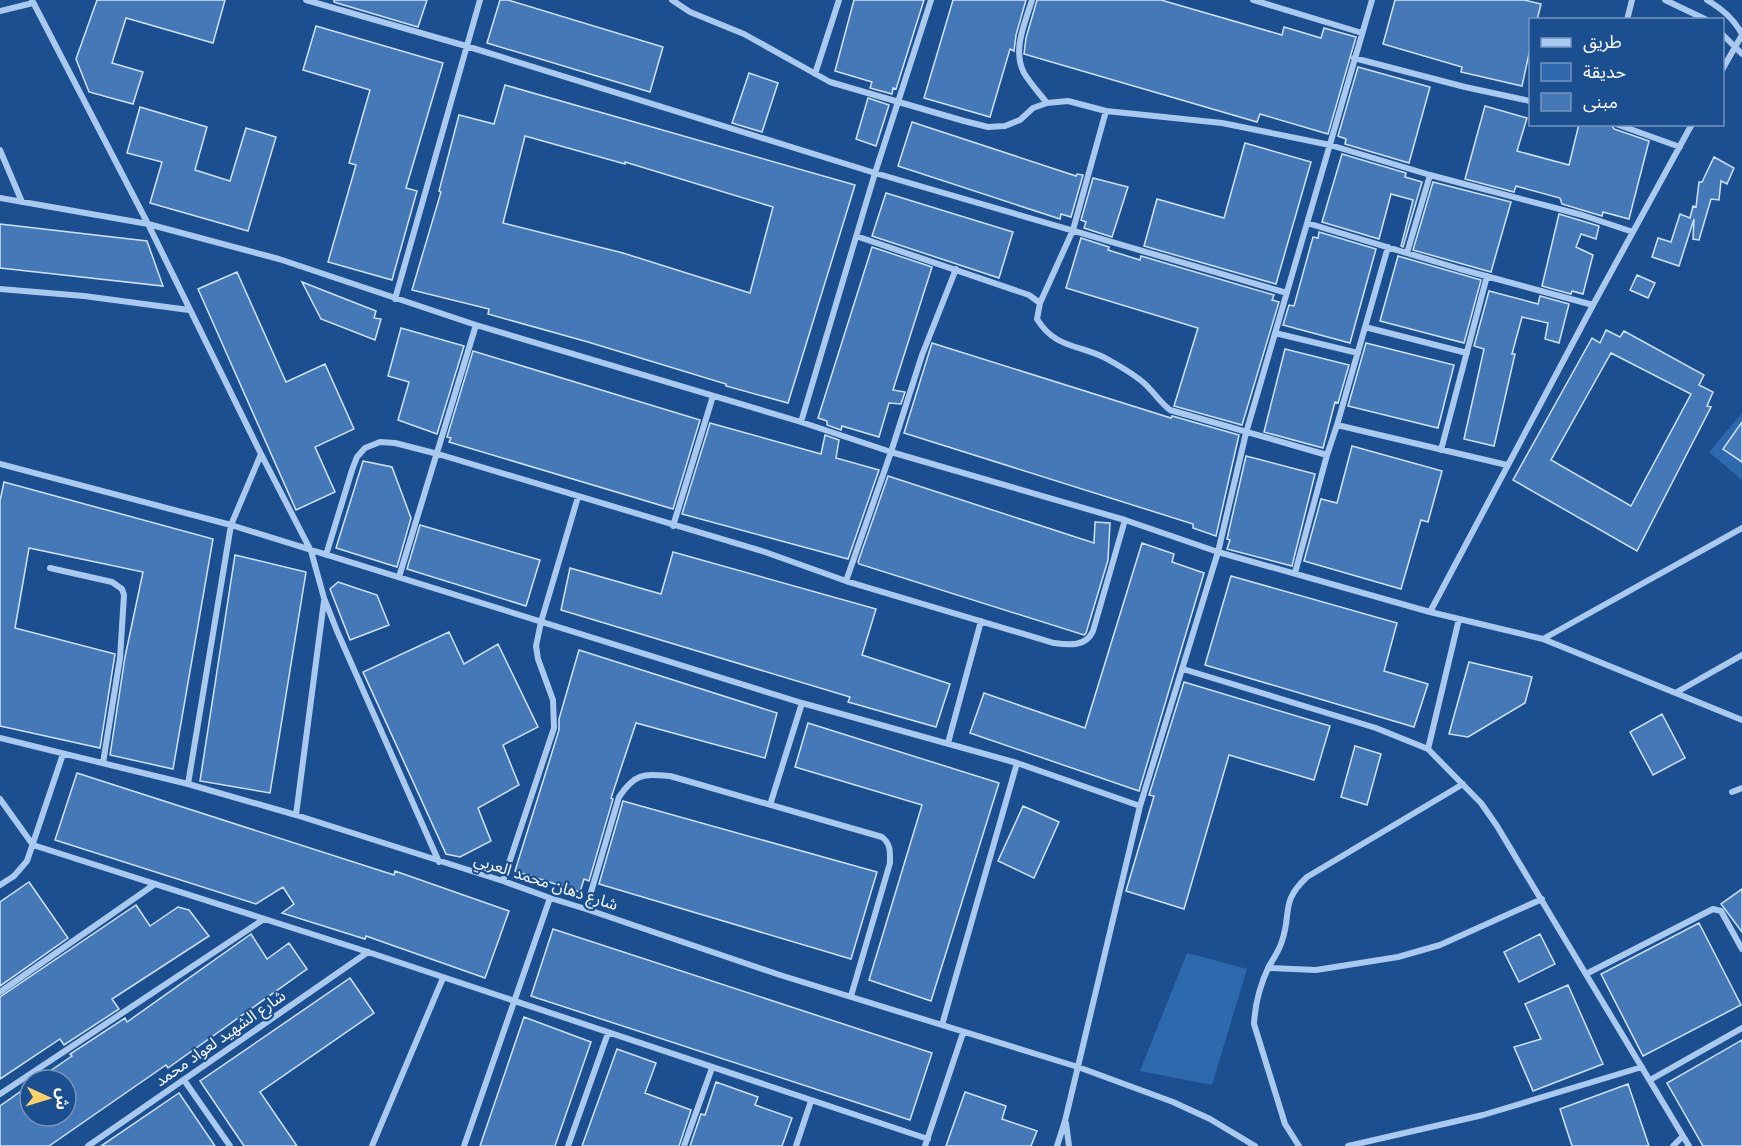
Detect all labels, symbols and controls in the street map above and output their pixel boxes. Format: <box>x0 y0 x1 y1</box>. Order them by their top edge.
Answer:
legend <box>1529 18 1724 126</box>
text: طريق <box>1583 31 1622 53</box>
text: حديقة <box>1583 61 1626 82</box>
text: مبنى <box>1583 91 1618 113</box>
street label: شارع دهان محمد العربي <box>471 850 620 917</box>
street label: شارع الشهيد لعواد محمد <box>151 986 291 1093</box>
north arrow <box>18 1068 78 1128</box>
text: ش <box>52 1087 73 1111</box>

